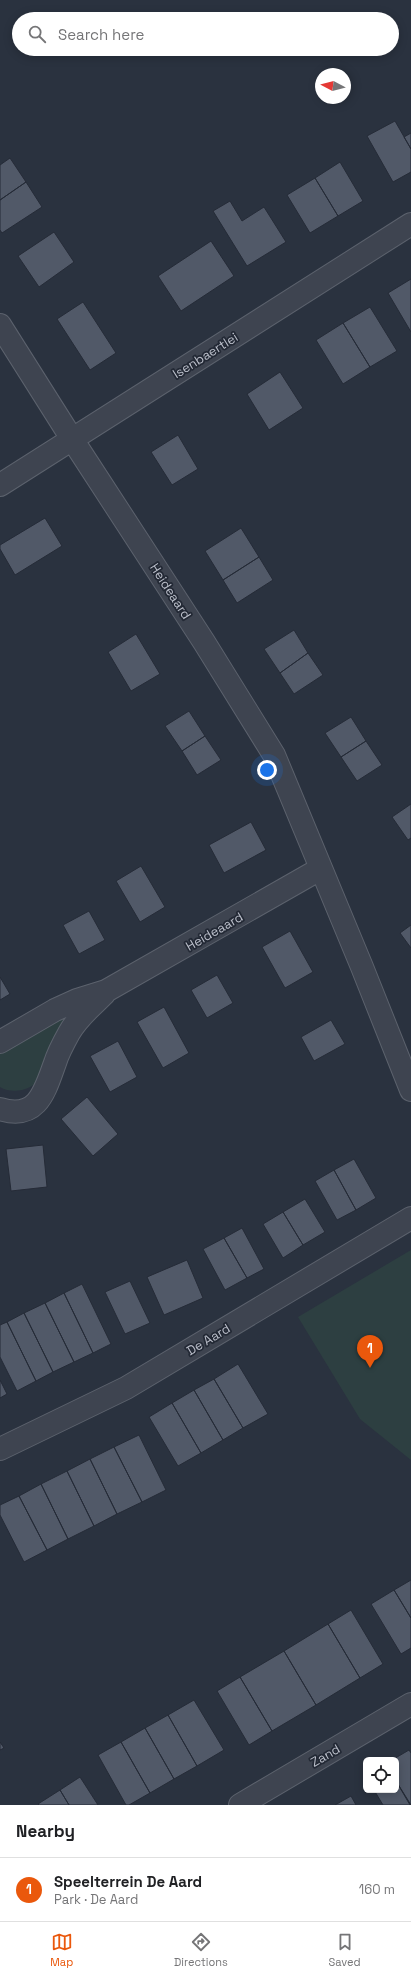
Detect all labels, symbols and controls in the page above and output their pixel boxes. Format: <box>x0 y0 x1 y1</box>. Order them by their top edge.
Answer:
search box <box>12 12 399 56</box>
icon: search <box>26 23 48 45</box>
text: Search here <box>58 25 144 44</box>
north arrow <box>315 68 351 104</box>
street label: Isenbaertlei <box>169 329 241 382</box>
street label: Heideaard <box>146 560 195 623</box>
your location <box>257 760 277 780</box>
street label: Heideaard <box>183 908 246 955</box>
street label: De Aard <box>183 1320 233 1359</box>
pin: 1 <box>357 1335 383 1368</box>
street label: Zand <box>307 1740 343 1771</box>
map controls <box>363 1757 399 1793</box>
button: locate <box>363 1757 399 1793</box>
text: Nearby <box>16 1820 75 1842</box>
text: Speelterrein De Aard <box>54 1872 202 1891</box>
text: 1 <box>26 1881 32 1898</box>
text: 160 m <box>359 1881 395 1898</box>
text: Park · De Aard <box>54 1891 138 1908</box>
tab: Map <box>50 1931 73 1969</box>
tab: Directions <box>174 1931 228 1969</box>
tab: Saved <box>329 1931 361 1969</box>

